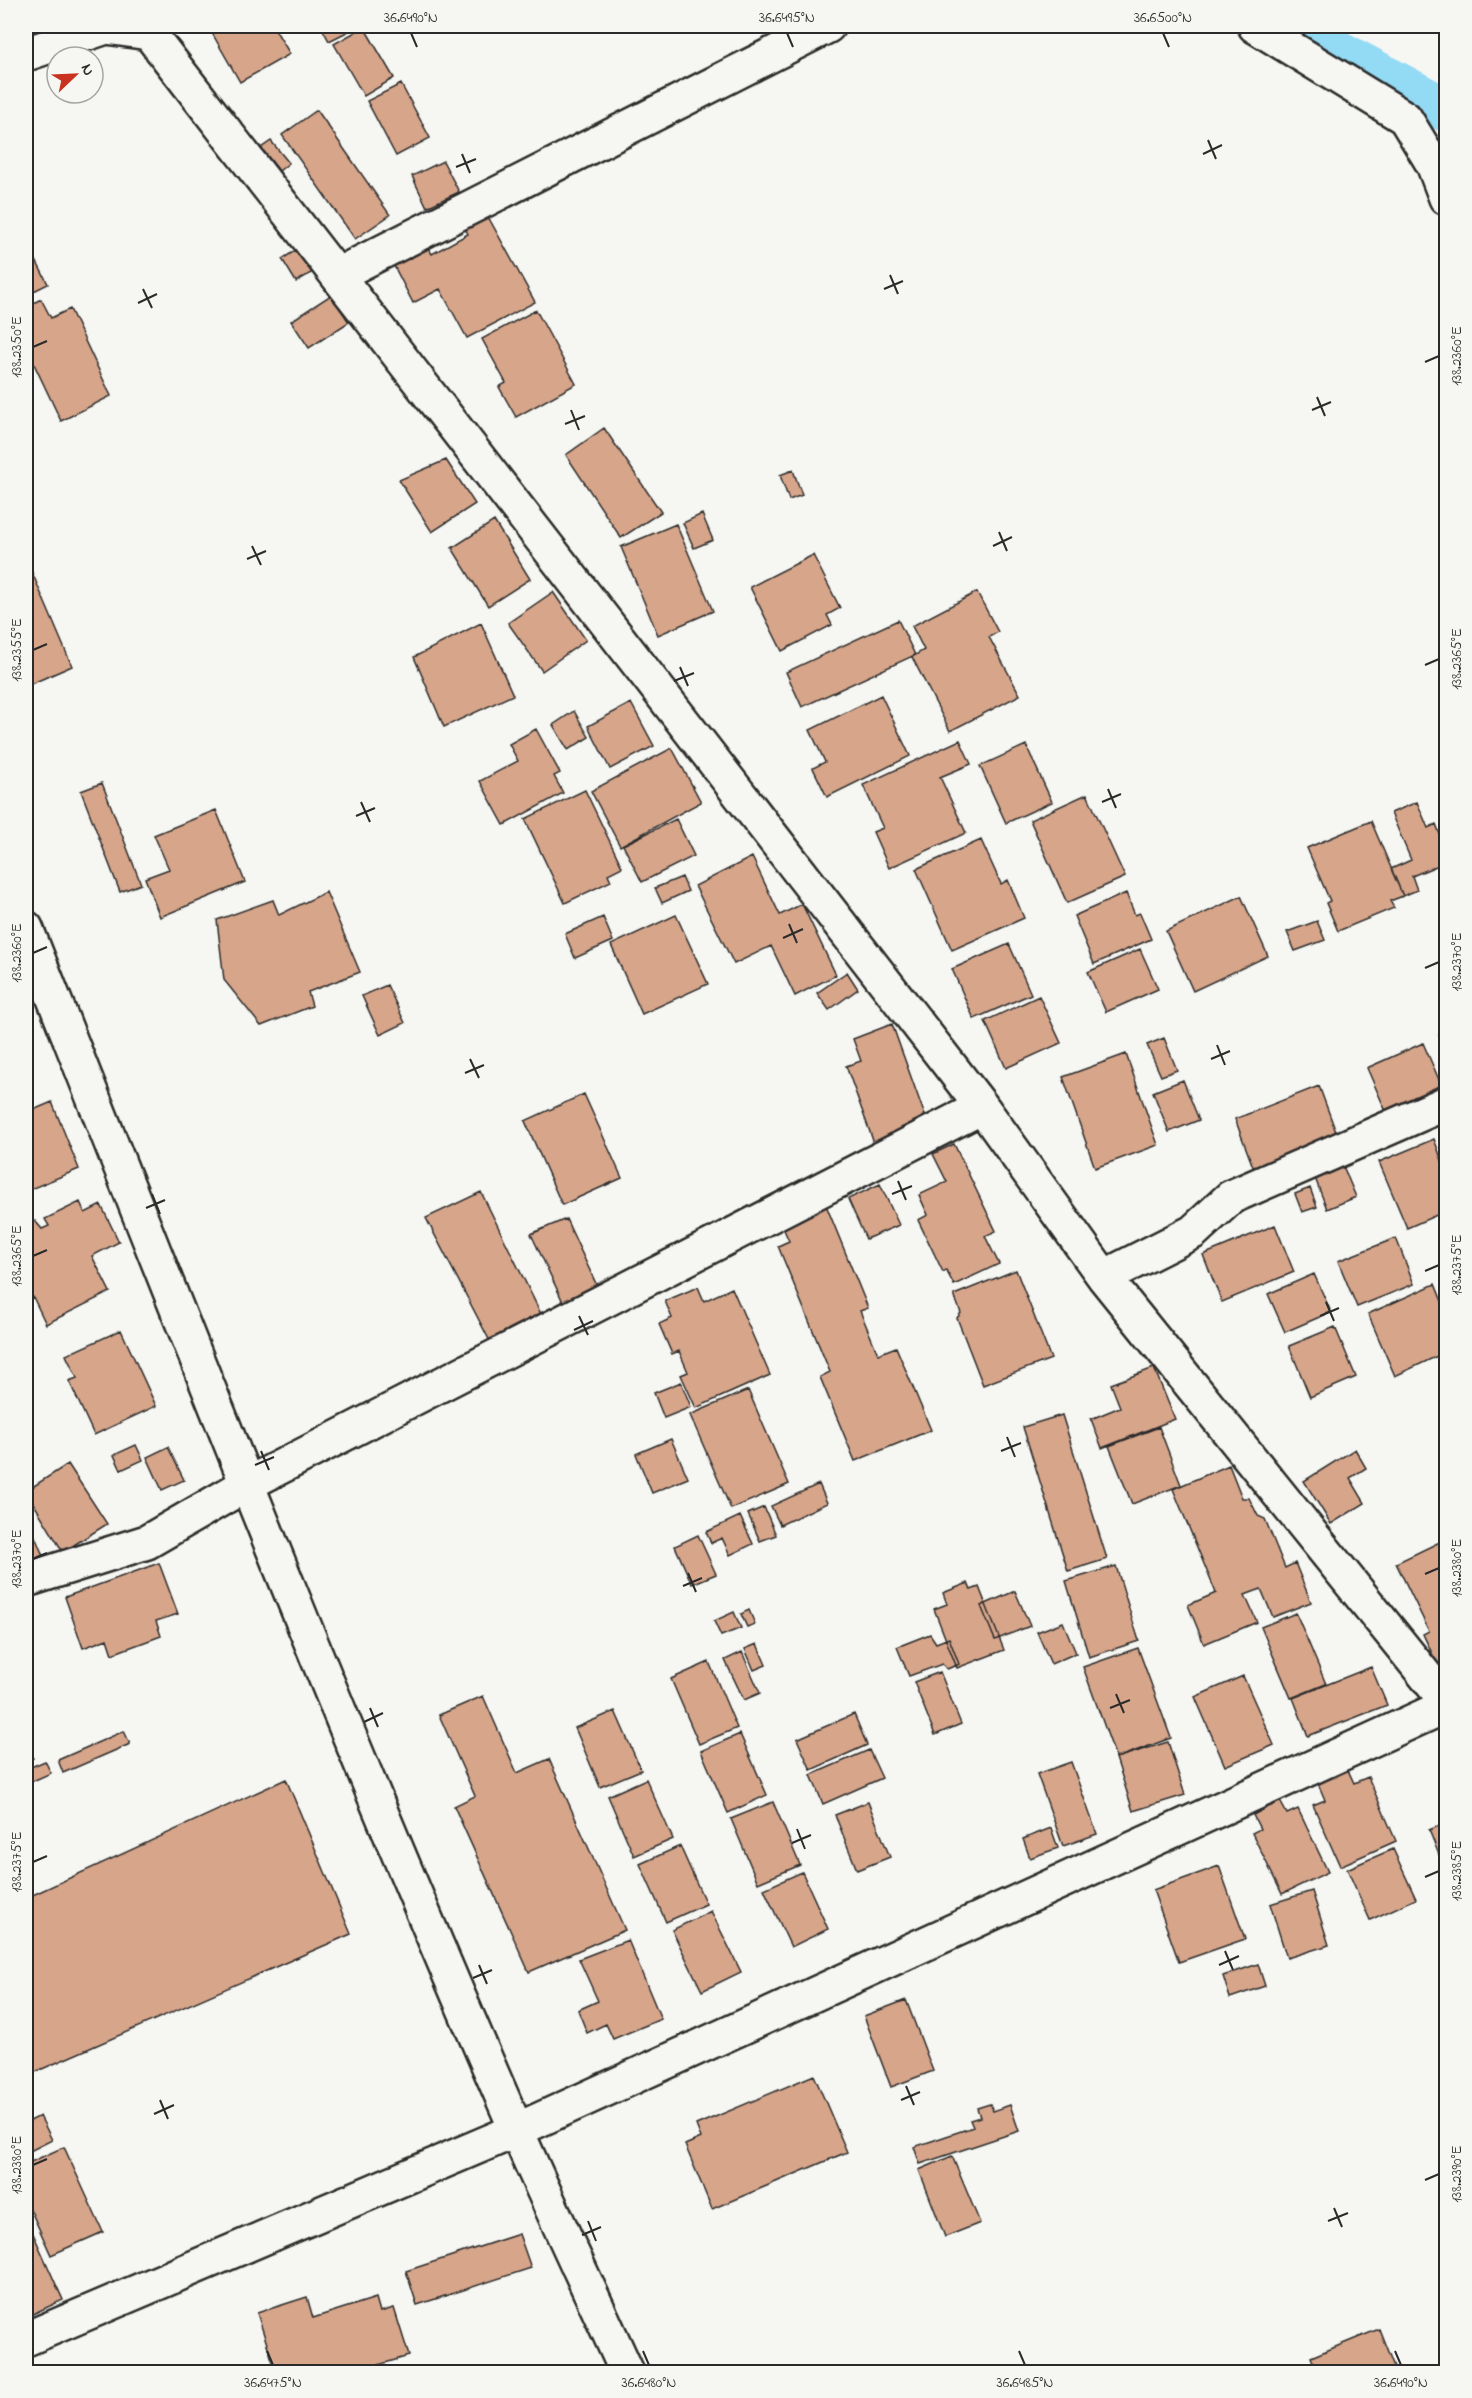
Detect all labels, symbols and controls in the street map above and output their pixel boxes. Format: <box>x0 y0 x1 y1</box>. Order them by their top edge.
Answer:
text: 36.6490°N <box>384 7 438 29</box>
text: 36.6495°N <box>759 7 815 29</box>
text: 36.6500°N <box>1134 7 1192 29</box>
north arrow <box>45 45 105 105</box>
text: N <box>74 60 100 80</box>
text: 138.2350°E <box>6 316 28 378</box>
text: 138.2360°E <box>1446 326 1468 386</box>
text: 138.2355°E <box>6 618 28 682</box>
text: 138.2365°E <box>1446 628 1468 690</box>
text: 138.2360°E <box>6 923 28 983</box>
text: 138.2370°E <box>1446 932 1468 992</box>
text: 138.2365°E <box>6 1225 28 1287</box>
text: 138.2375°E <box>1446 1234 1468 1296</box>
text: 138.2370°E <box>6 1529 28 1589</box>
text: 138.2380°E <box>1446 1539 1468 1597</box>
text: 138.2375°E <box>6 1831 28 1893</box>
text: 138.2385°E <box>1446 1841 1468 1901</box>
text: 138.2380°E <box>6 2136 28 2194</box>
text: 138.2390°E <box>1446 2145 1468 2203</box>
text: 36.6475°N <box>244 2372 302 2394</box>
text: 36.6480°N <box>622 2372 676 2394</box>
text: 36.6485°N <box>997 2372 1054 2394</box>
text: 36.6490°N <box>1374 2372 1428 2394</box>

